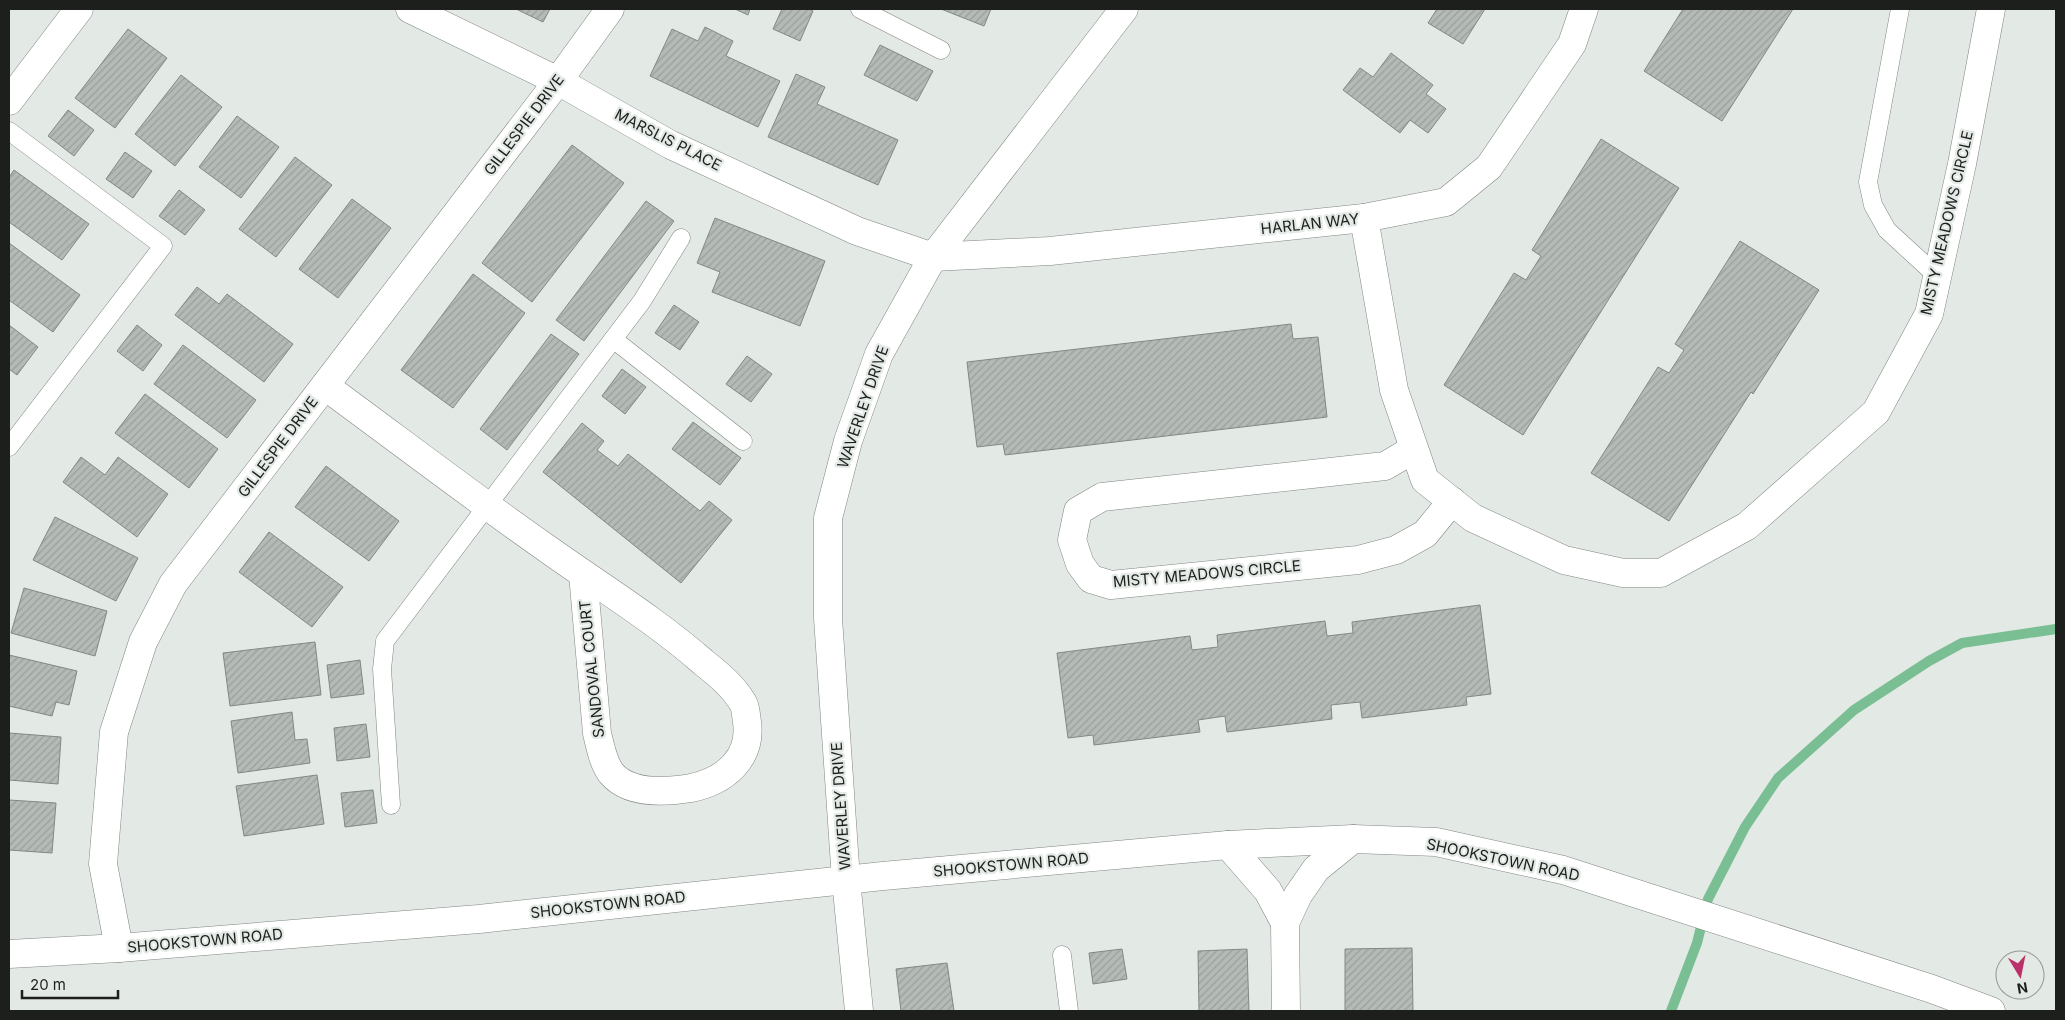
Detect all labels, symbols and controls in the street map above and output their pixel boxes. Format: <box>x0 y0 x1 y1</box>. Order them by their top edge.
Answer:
street label: GILLESPIE DRIVE <box>479 70 568 179</box>
street label: MARSLIS PLACE <box>612 104 725 175</box>
street label: MISTY MEADOWS CIRCLE <box>1916 129 1977 317</box>
street label: HARLAN WAY <box>1260 209 1360 238</box>
street label: WAVERLEY DRIVE <box>833 343 892 470</box>
street label: GILLESPIE DRIVE <box>233 392 322 501</box>
street label: MISTY MEADOWS CIRCLE <box>1112 556 1302 591</box>
street label: SANDOVAL COURT <box>575 599 608 739</box>
street label: WAVERLEY DRIVE <box>827 742 854 871</box>
street label: SHOOKSTOWN ROAD <box>1425 834 1581 885</box>
street label: SHOOKSTOWN ROAD <box>932 848 1090 881</box>
street label: SHOOKSTOWN ROAD <box>529 887 687 922</box>
street label: SHOOKSTOWN ROAD <box>126 924 284 957</box>
north arrow <box>1995 950 2045 1000</box>
scale bar <box>22 968 119 1000</box>
text: 20 m <box>30 975 66 994</box>
text: N <box>2016 979 2029 998</box>

